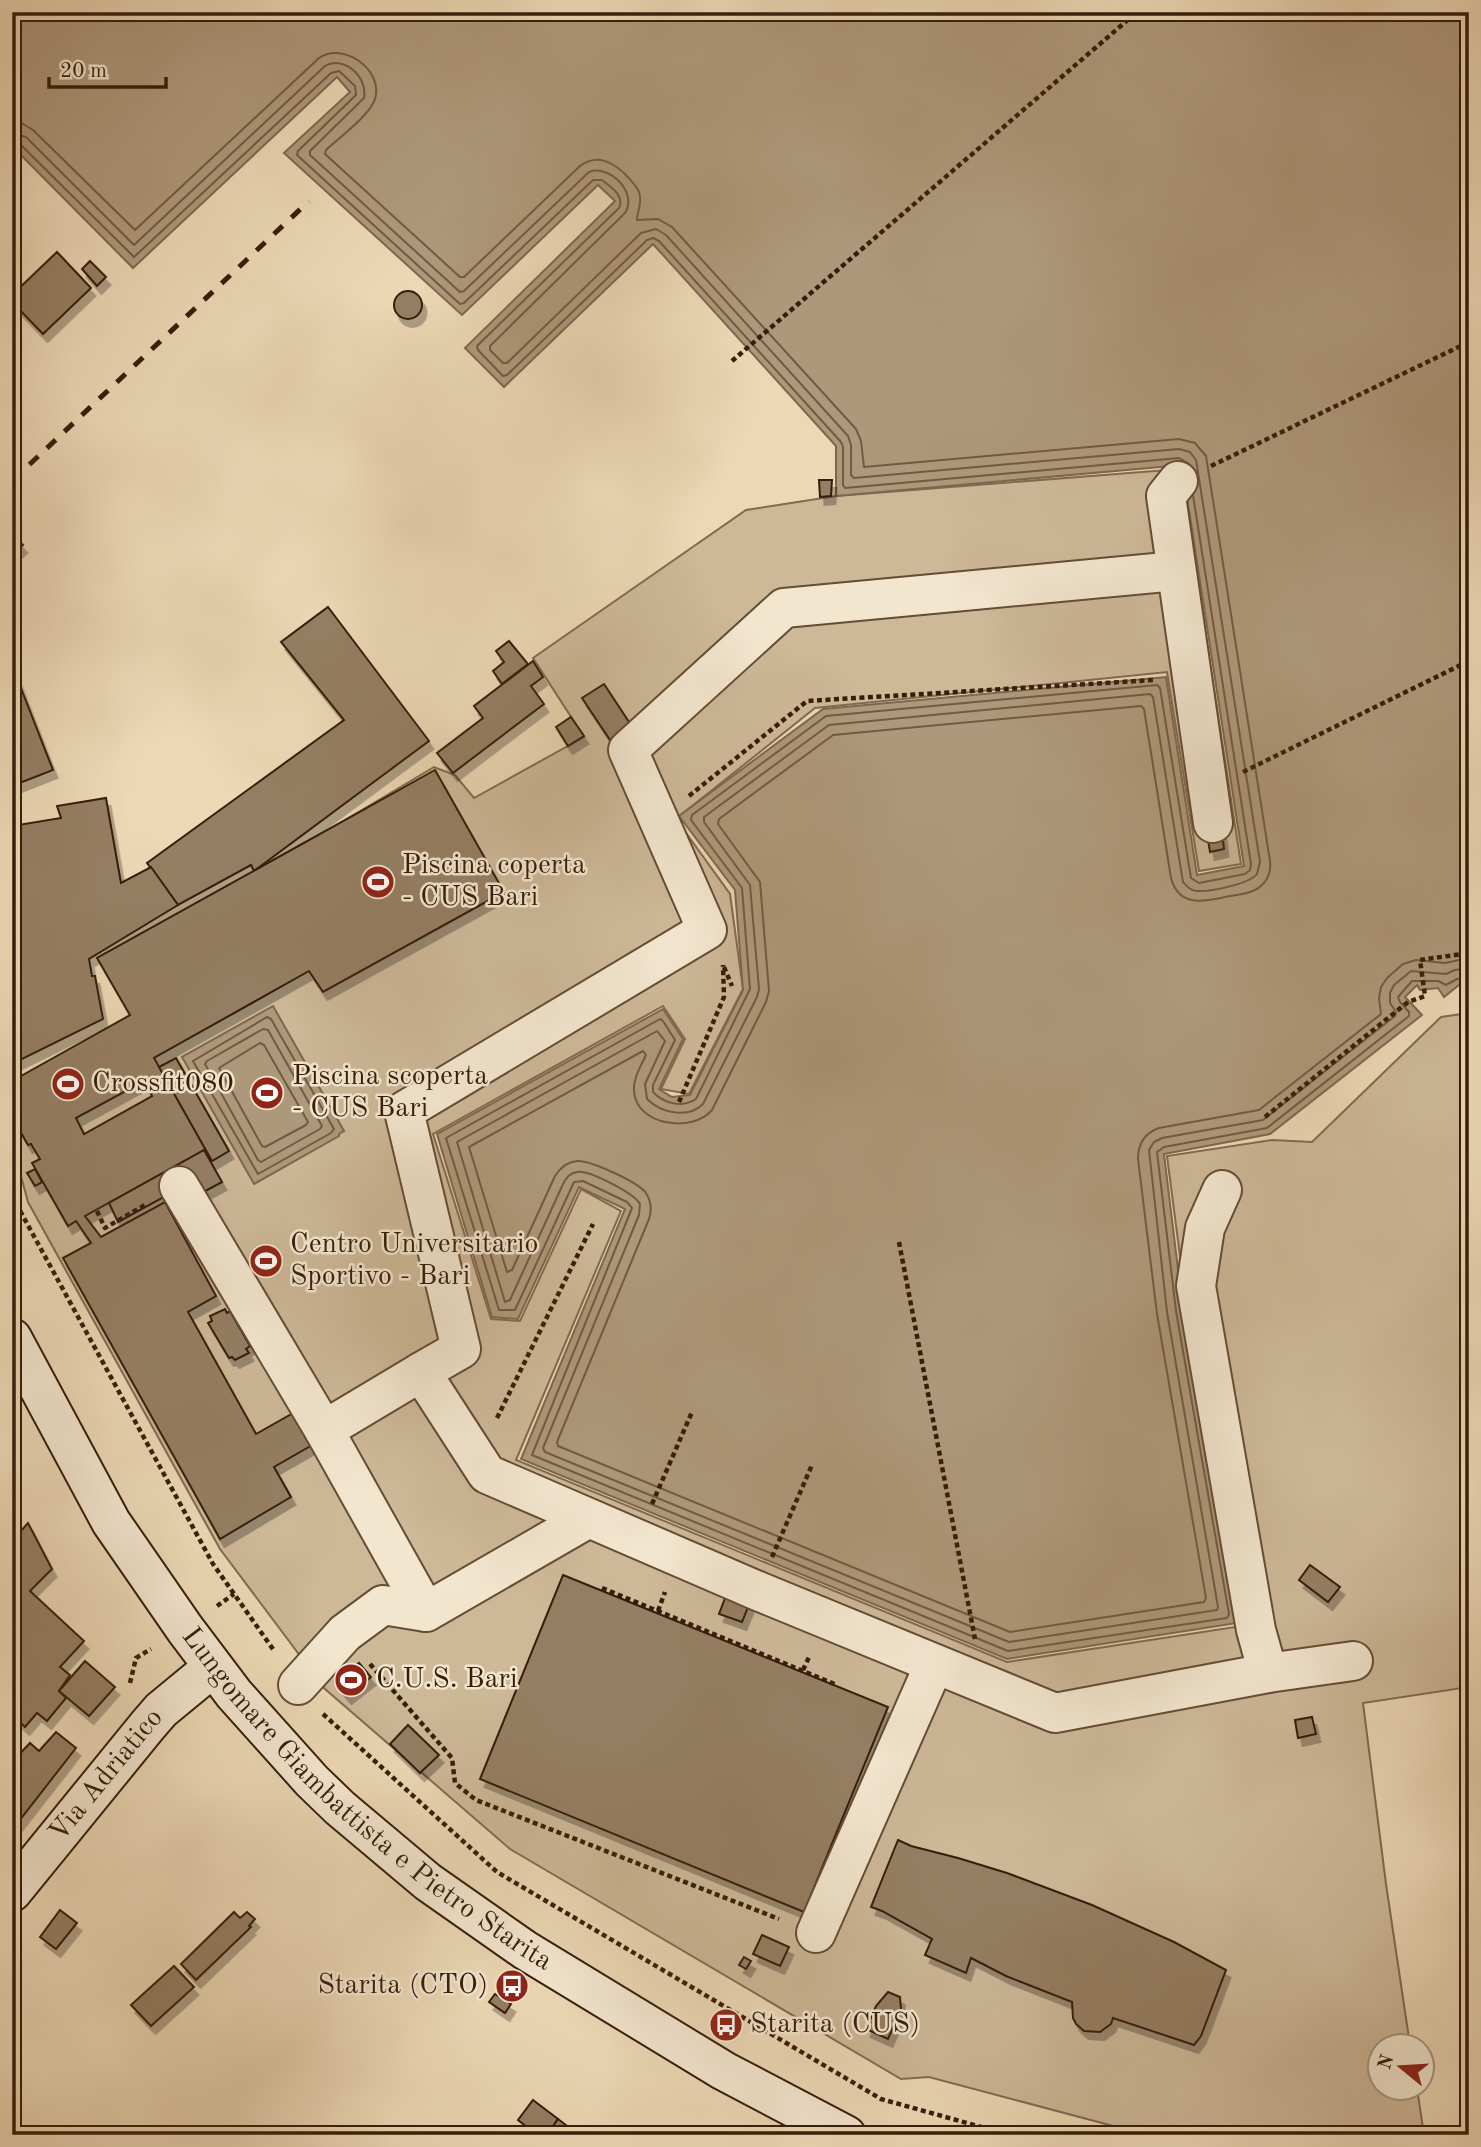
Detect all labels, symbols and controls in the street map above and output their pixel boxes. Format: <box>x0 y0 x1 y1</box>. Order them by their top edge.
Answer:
scale bar <box>49 46 166 90</box>
text: 20 m <box>60 61 107 82</box>
place label: Piscina coperta - CUS Bari <box>402 852 586 912</box>
sports icon: Piscina coperta - CUS Bari <box>359 863 397 901</box>
place label: Piscina scoperta - CUS Bari <box>292 1063 488 1123</box>
sports icon: Crossfit080 <box>49 1065 87 1103</box>
place label: Crossfit080 <box>92 1070 234 1098</box>
sports icon: Piscina scoperta - CUS Bari <box>248 1074 286 1112</box>
place label: Centro Universitario Sportivo - Bari <box>290 1231 538 1291</box>
sports icon: Centro Universitario Sportivo - Bari <box>247 1242 285 1280</box>
street label: Lungomare Giambattista e Pietro Starita <box>176 1623 557 1977</box>
sports icon: C.U.S. Bari <box>332 1661 370 1699</box>
place label: C.U.S. Bari <box>376 1666 518 1694</box>
street label: Via Adriatico <box>45 1704 169 1847</box>
bus stop icon: Starita (CTO) <box>493 1967 531 2005</box>
place label: Starita (CTO) <box>317 1972 488 2000</box>
bus stop icon: Starita (CUS) <box>707 2006 745 2044</box>
place label: Starita (CUS) <box>750 2011 920 2039</box>
north arrow <box>1366 2032 1436 2102</box>
text: N <box>1376 2052 1399 2072</box>

